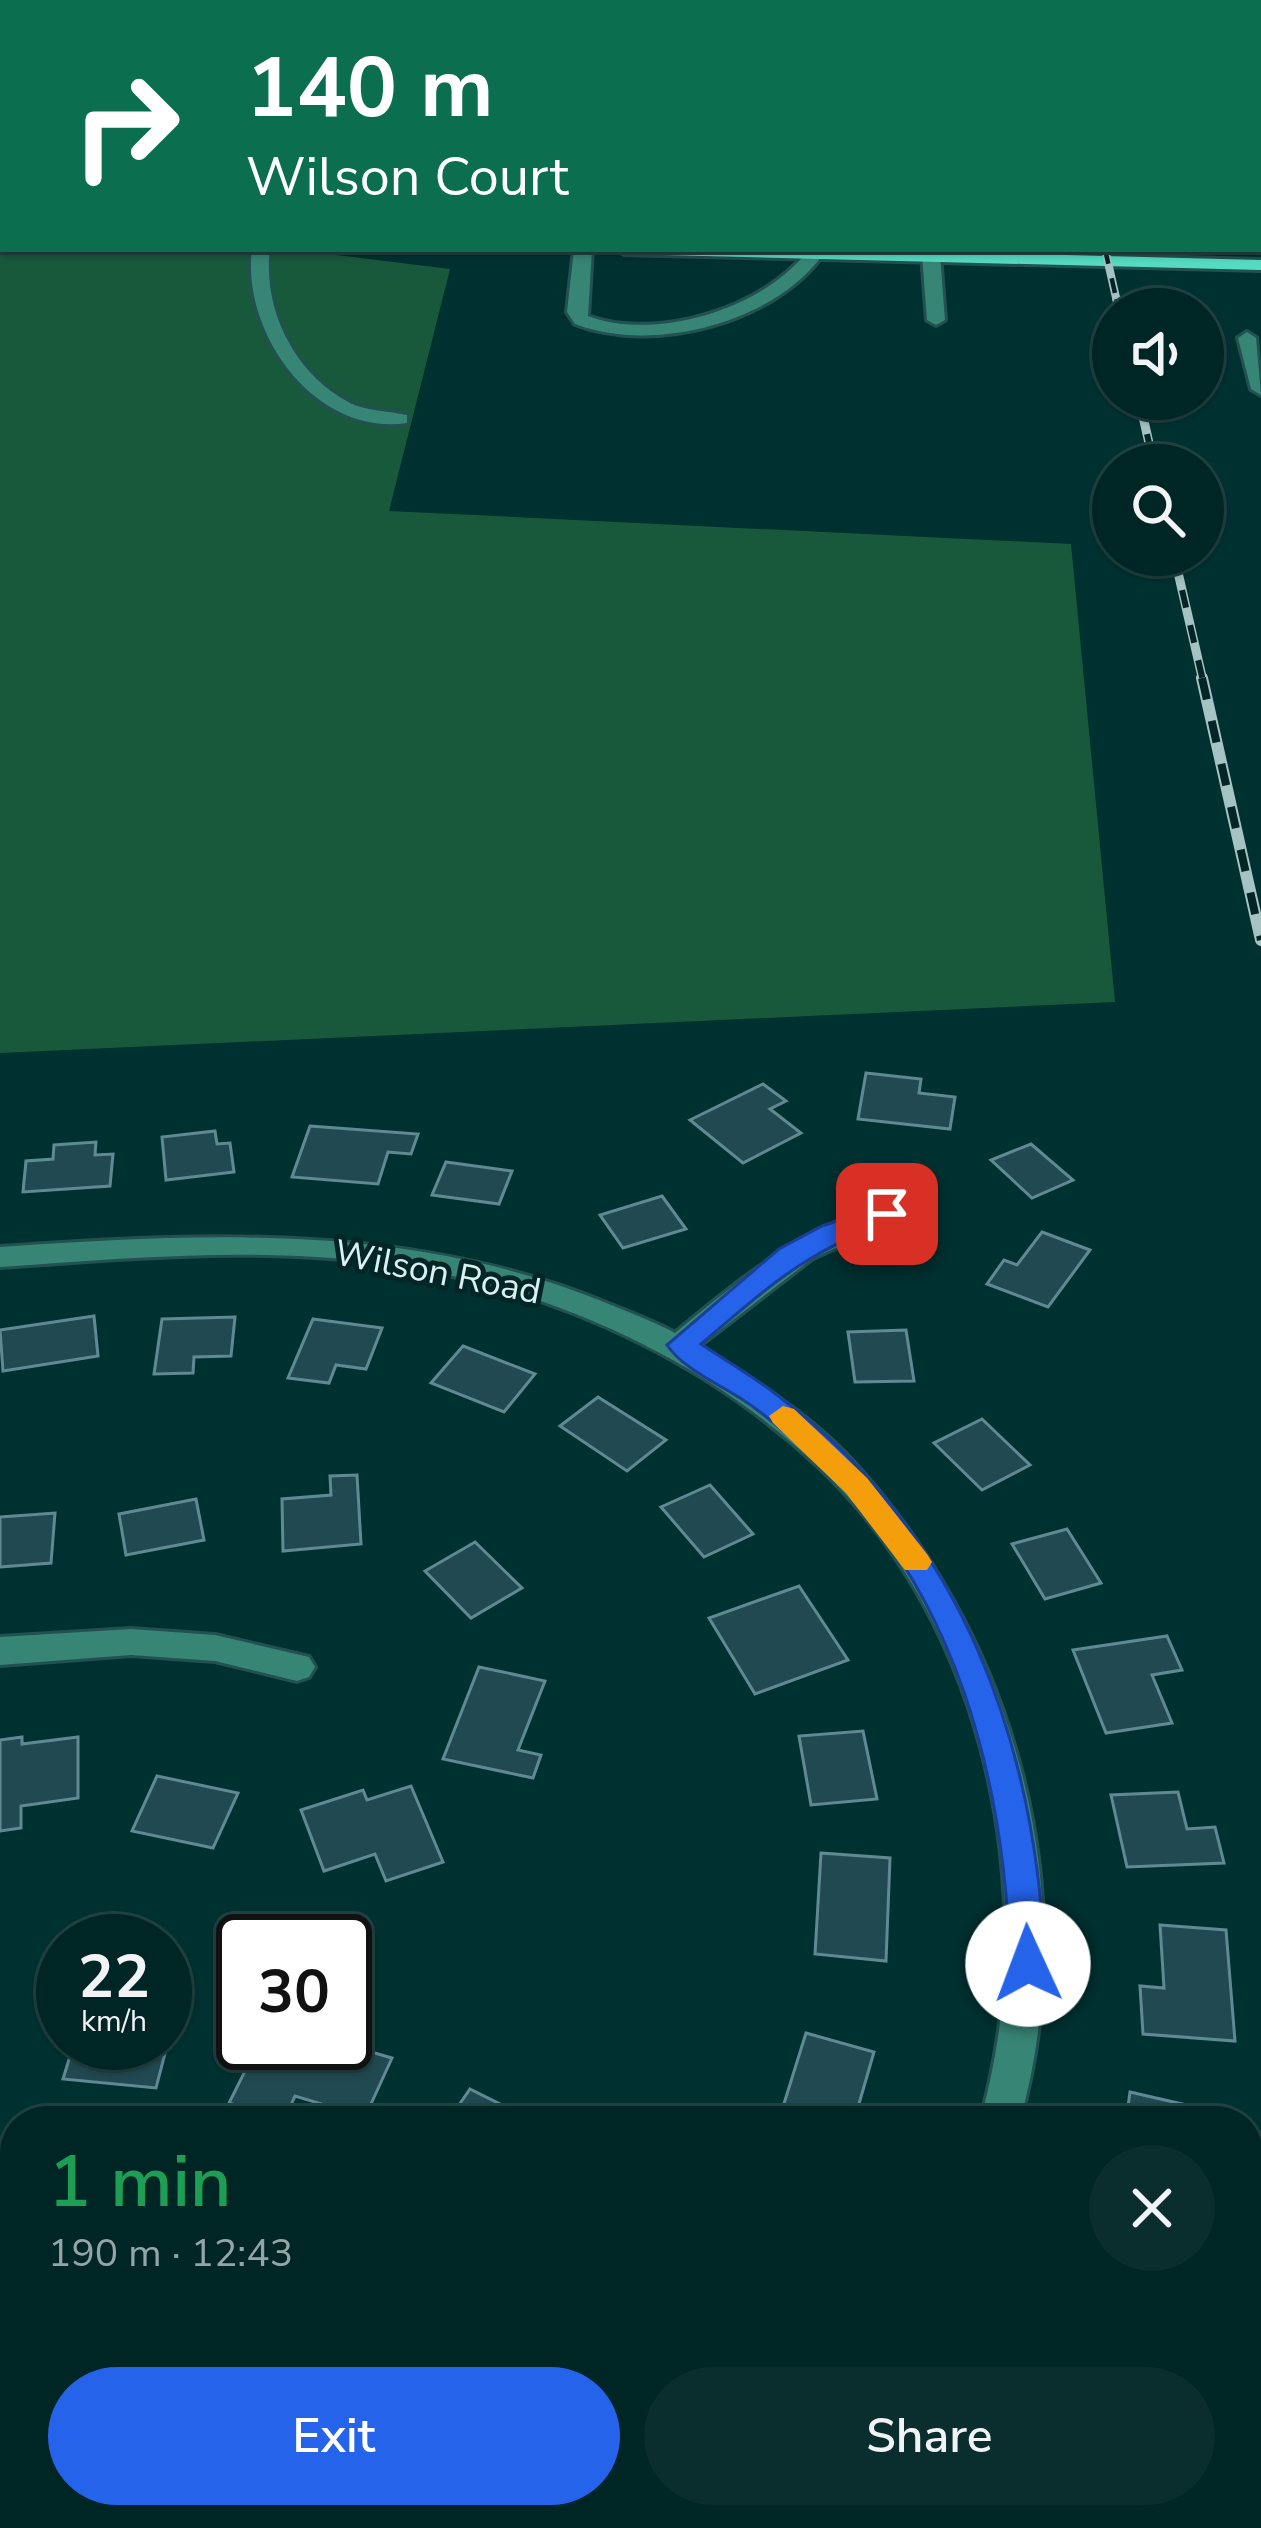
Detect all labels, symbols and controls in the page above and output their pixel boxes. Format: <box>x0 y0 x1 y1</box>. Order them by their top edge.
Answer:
text: 140 m <box>246 31 494 146</box>
icon: right <box>48 48 204 204</box>
text: Wilson Court <box>246 140 569 214</box>
map controls <box>1092 288 1224 576</box>
button: sound <box>1092 288 1224 420</box>
button: search <box>1092 444 1224 576</box>
pin <box>836 1163 938 1265</box>
icon: arrive <box>854 1181 920 1247</box>
street label: Wilson Road <box>330 1228 545 1316</box>
position arrow <box>965 1901 1091 2027</box>
speed limit sign: 30 <box>216 1914 372 2070</box>
text: 22 <box>78 1936 150 2018</box>
text: km/h <box>81 2001 147 2042</box>
text: 1 min <box>48 2133 231 2231</box>
button: close <box>1089 2145 1215 2271</box>
text: 190 m · 12:43 <box>48 2227 293 2280</box>
button: Exit <box>48 2367 620 2505</box>
button: Share <box>644 2367 1215 2505</box>

